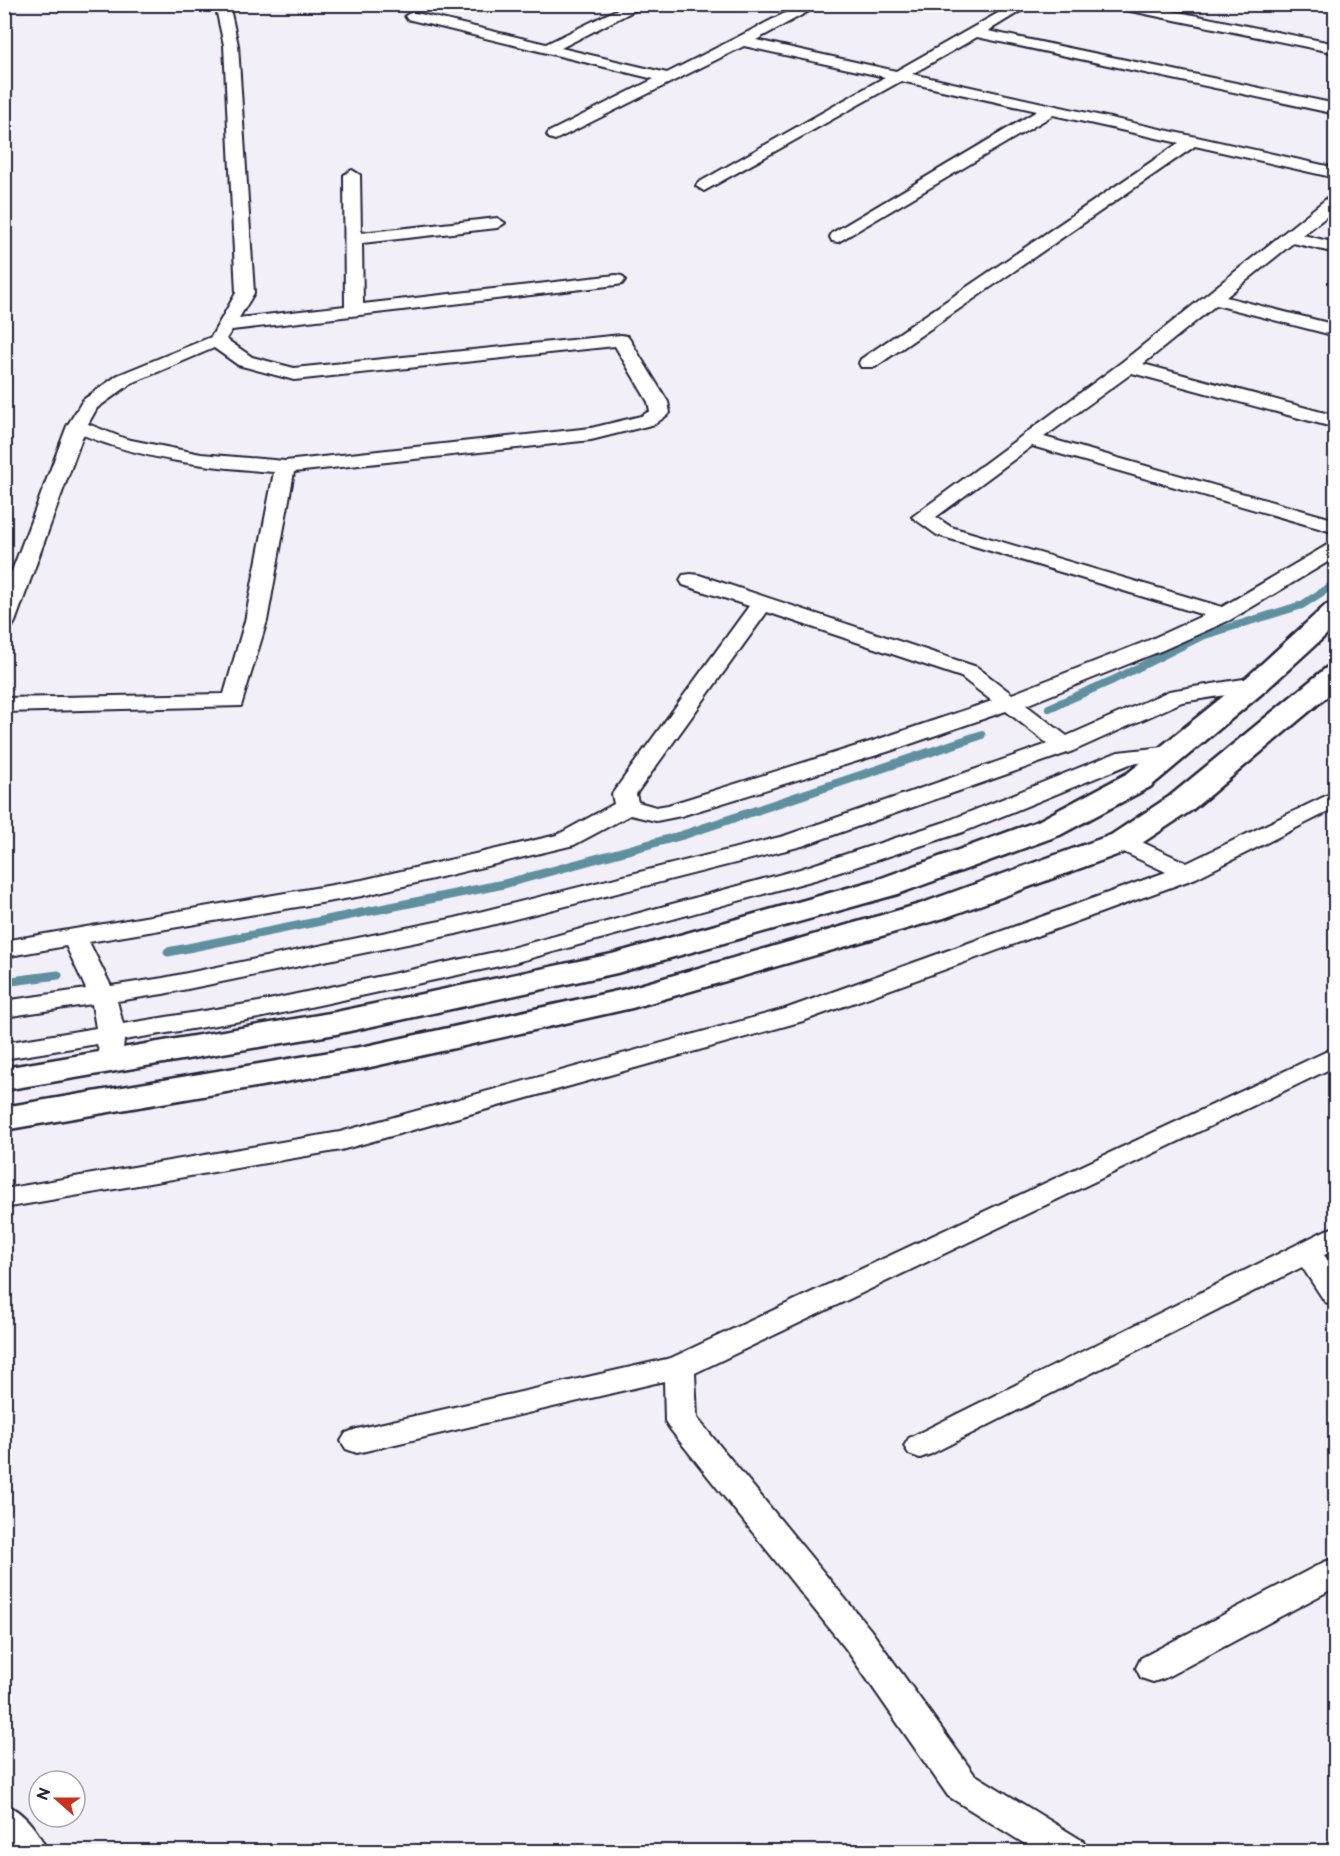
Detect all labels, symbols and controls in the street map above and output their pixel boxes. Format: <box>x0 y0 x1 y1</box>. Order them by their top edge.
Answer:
north arrow <box>27 1769 87 1829</box>
text: N <box>33 1785 55 1803</box>

